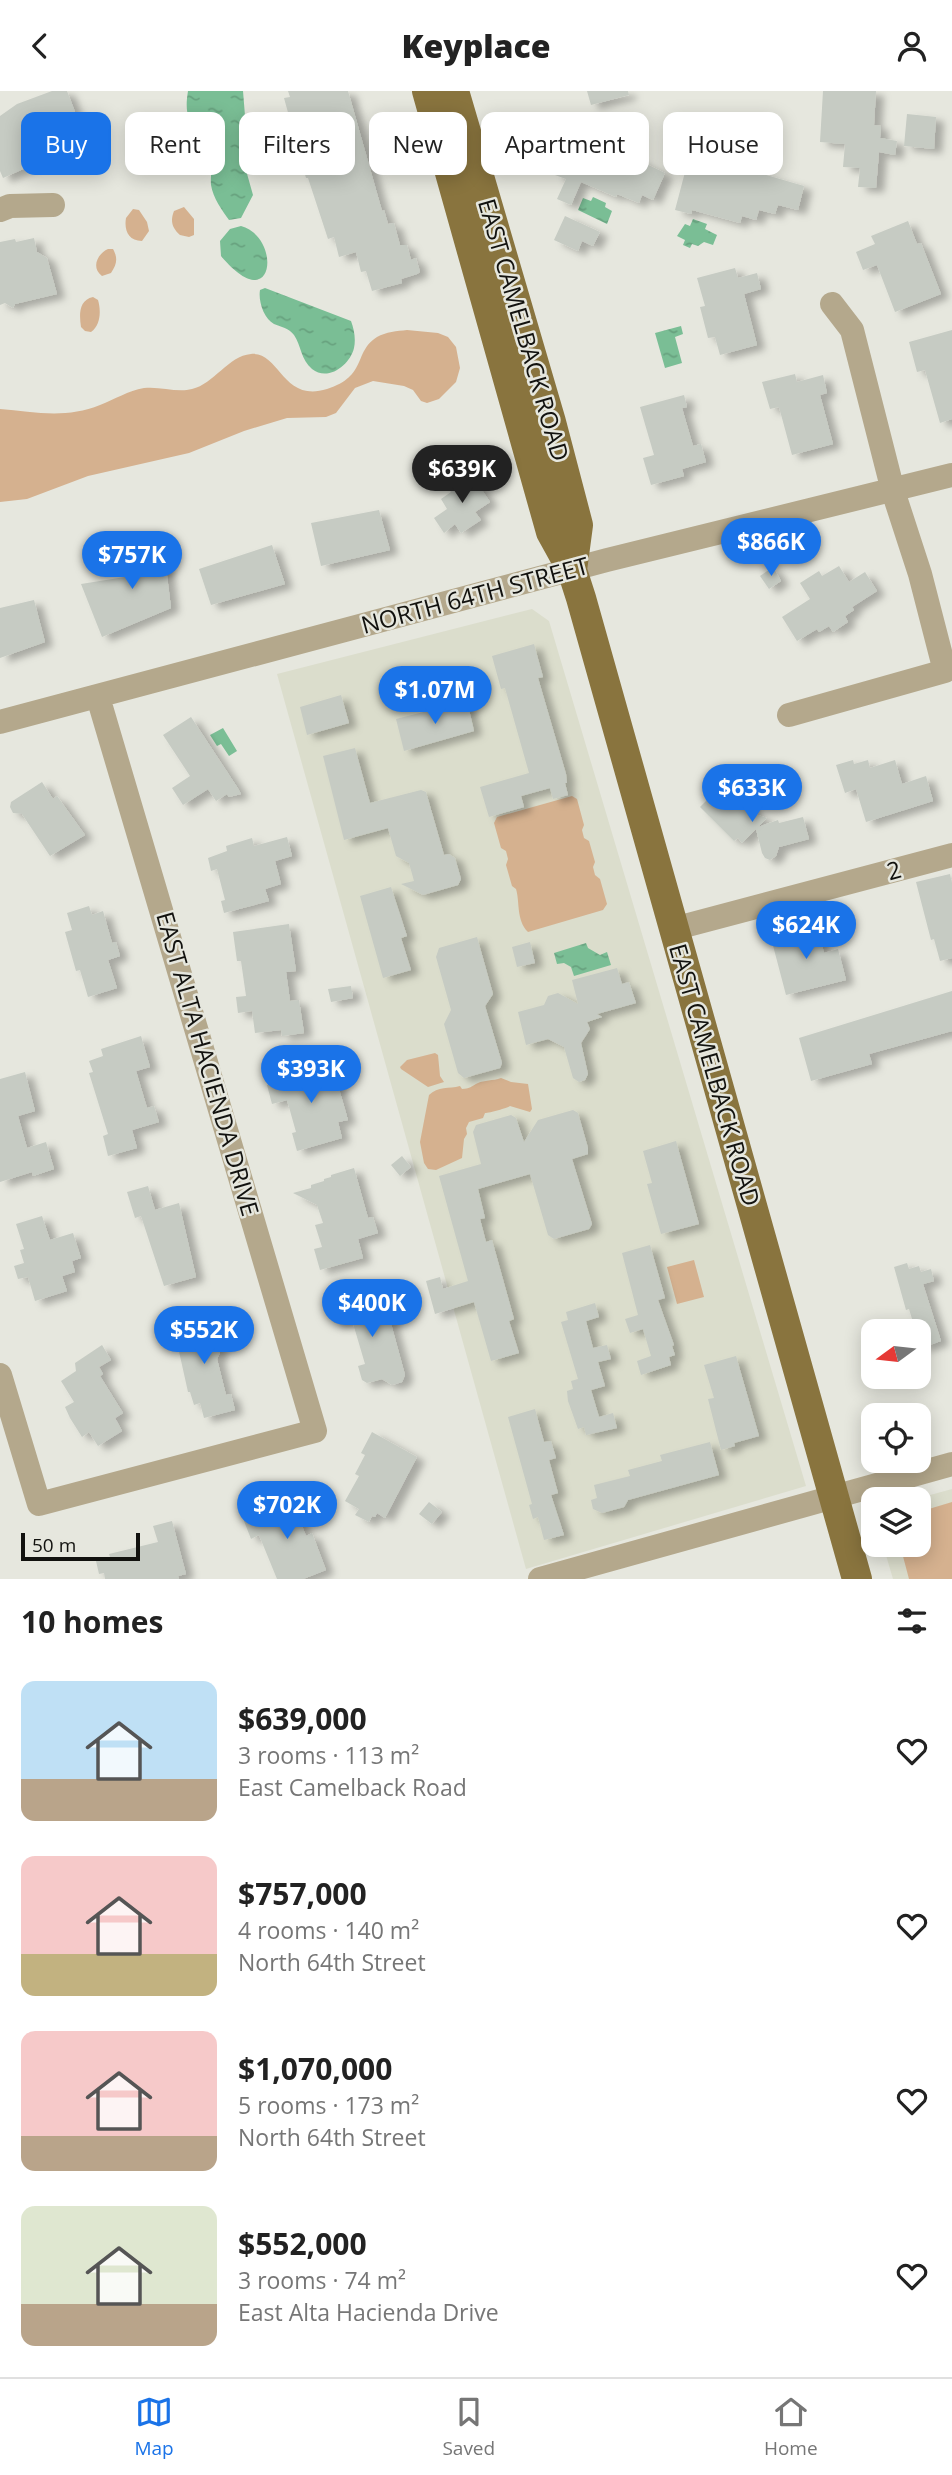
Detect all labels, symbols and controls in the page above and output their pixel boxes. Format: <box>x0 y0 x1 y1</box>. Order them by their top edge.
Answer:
text: Keyplace <box>401 24 551 67</box>
icon: back <box>21 27 59 65</box>
icon: person <box>893 27 931 65</box>
chip: Buy <box>21 112 111 175</box>
chip: Rent <box>125 112 225 175</box>
chip: Filters <box>239 112 355 175</box>
chip: New <box>369 112 467 175</box>
chip: Apartment <box>481 112 649 175</box>
chip: House <box>663 112 783 175</box>
street label: EAST CAMELBACK ROAD <box>471 194 578 465</box>
pin: $639K <box>413 445 511 505</box>
text: $639K <box>428 452 496 484</box>
pin: $866K <box>722 519 820 578</box>
text: $866K <box>737 525 805 557</box>
pin: $757K <box>83 531 181 591</box>
text: $757K <box>98 538 166 570</box>
street label: NORTH 64TH STREET <box>357 548 592 641</box>
pin: $1.07M <box>378 667 492 726</box>
text: $1.07M <box>395 673 475 705</box>
pin: $633K <box>703 765 801 824</box>
text: $633K <box>718 771 786 803</box>
street label: 2 <box>883 852 905 887</box>
pin: $624K <box>757 901 855 961</box>
street label: EAST ALTA HACIENDA DRIVE <box>149 908 268 1220</box>
text: $624K <box>772 908 840 940</box>
street label: EAST CAMELBACK ROAD <box>662 939 769 1210</box>
pin: $393K <box>262 1045 360 1105</box>
text: $393K <box>277 1052 345 1084</box>
pin: $400K <box>323 1279 421 1339</box>
text: $400K <box>338 1286 406 1318</box>
pin: $552K <box>155 1307 253 1366</box>
text: $552K <box>170 1313 238 1345</box>
north arrow <box>861 1319 931 1389</box>
map controls <box>861 1319 931 1557</box>
button: locate <box>861 1403 931 1473</box>
pin: $702K <box>238 1481 336 1541</box>
button: layers <box>861 1487 931 1557</box>
text: $702K <box>253 1488 321 1520</box>
scale bar <box>21 1530 140 1562</box>
text: 50 m <box>32 1532 76 1558</box>
text: 10 homes <box>21 1601 164 1642</box>
icon: filters <box>893 1602 931 1640</box>
text: $639,000 <box>238 1698 367 1739</box>
icon: home <box>77 1709 161 1793</box>
icon: heart <box>893 1732 931 1770</box>
text: 3 rooms · 113 m² <box>238 1739 419 1771</box>
text: East Camelback Road <box>238 1771 467 1803</box>
text: $757,000 <box>238 1873 367 1914</box>
icon: home <box>77 1884 161 1968</box>
icon: heart <box>893 1907 931 1945</box>
text: 4 rooms · 140 m² <box>238 1914 419 1946</box>
text: North 64th Street <box>238 1946 426 1978</box>
text: $1,070,000 <box>238 2048 392 2089</box>
icon: home <box>77 2059 161 2143</box>
icon: heart <box>893 2082 931 2120</box>
text: 5 rooms · 173 m² <box>238 2089 419 2121</box>
text: North 64th Street <box>238 2121 426 2153</box>
text: $552,000 <box>238 2223 367 2264</box>
icon: home <box>77 2234 161 2318</box>
icon: heart <box>893 2257 931 2295</box>
text: 3 rooms · 74 m² <box>238 2264 406 2296</box>
text: East Alta Hacienda Drive <box>238 2296 499 2328</box>
tab: Map <box>134 2393 174 2461</box>
tab: Saved <box>442 2393 495 2461</box>
tab: Home <box>764 2393 818 2461</box>

